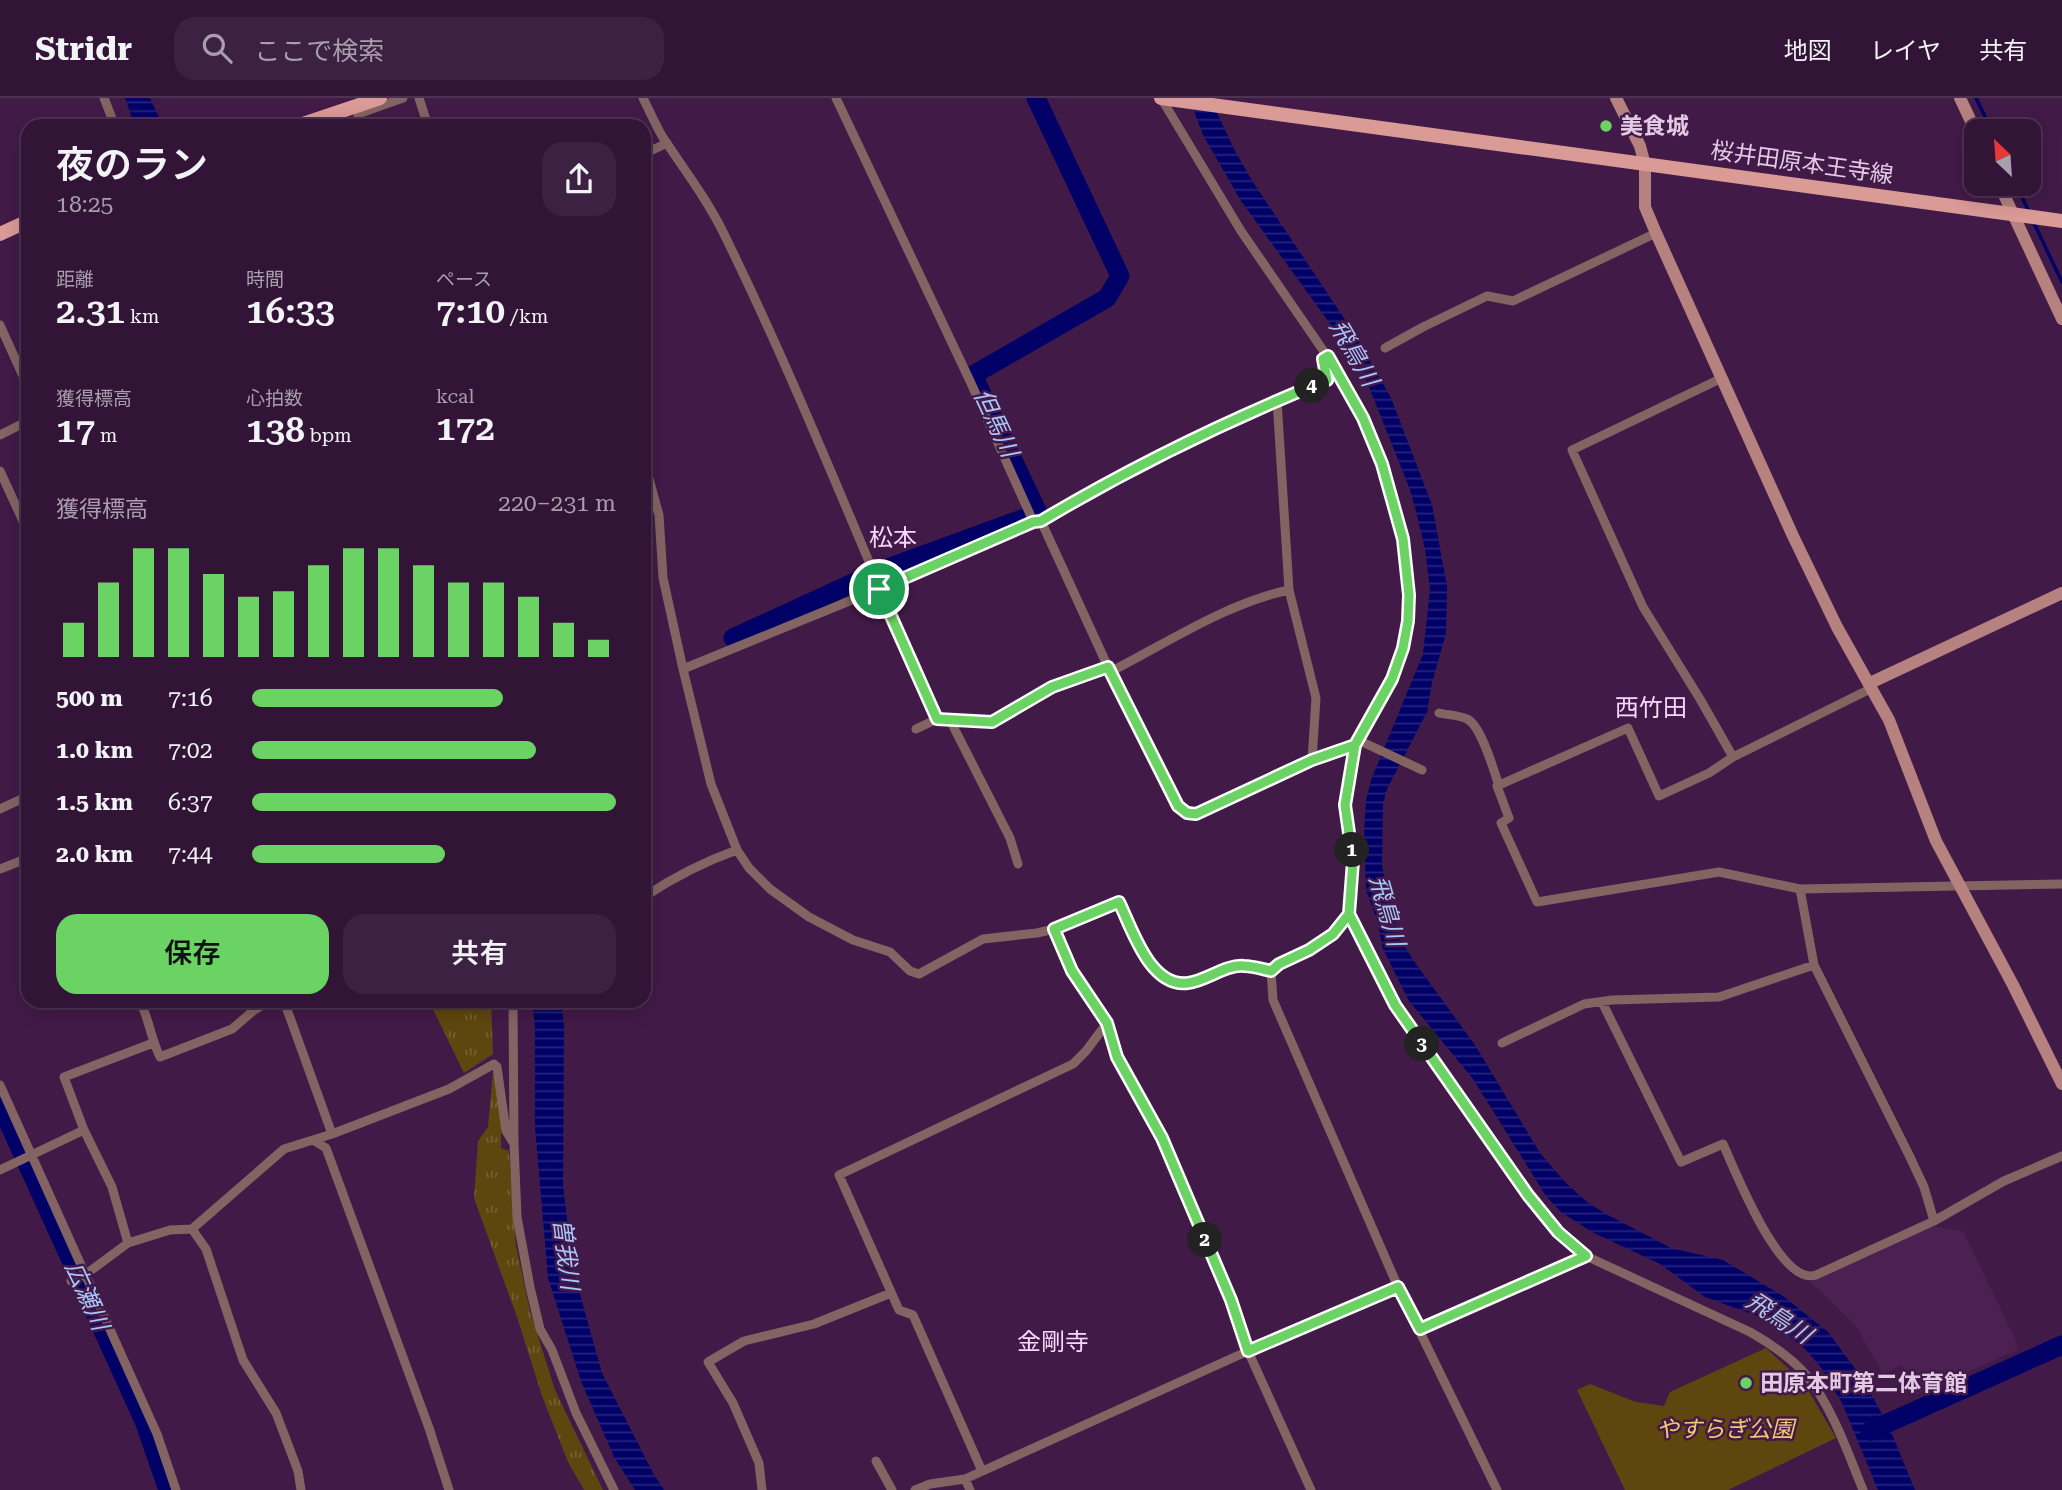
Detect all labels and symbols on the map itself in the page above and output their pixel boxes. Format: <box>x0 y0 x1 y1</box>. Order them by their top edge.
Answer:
place label: 美食城 <box>1620 113 1689 140</box>
marker: 美食城 <box>1598 118 1614 134</box>
north arrow <box>1964 119 2040 196</box>
street label: 桜井田原本王寺線 <box>1709 137 1895 189</box>
water label: 飛鳥川 <box>1324 315 1386 394</box>
pin: 4 <box>1294 368 1330 404</box>
water label: 但馬川 <box>968 384 1025 464</box>
district label: 松本 <box>869 524 917 552</box>
pin <box>849 559 909 619</box>
district label: 西竹田 <box>1615 694 1687 722</box>
pin: 1 <box>1334 832 1370 868</box>
water label: 飛鳥川 <box>1364 873 1411 952</box>
pin: 3 <box>1404 1026 1440 1062</box>
water label: 曽我川 <box>548 1217 585 1294</box>
pin: 2 <box>1188 1222 1222 1258</box>
water label: 広瀬川 <box>60 1257 116 1337</box>
water label: 飛鳥川 <box>1741 1287 1819 1351</box>
district label: 金剛寺 <box>1017 1328 1089 1356</box>
place label: 田原本町第二体育館 <box>1760 1370 1967 1397</box>
marker: 田原本町第二体育館 <box>1738 1375 1754 1391</box>
park label: やすらぎ公園 <box>1656 1416 1797 1443</box>

